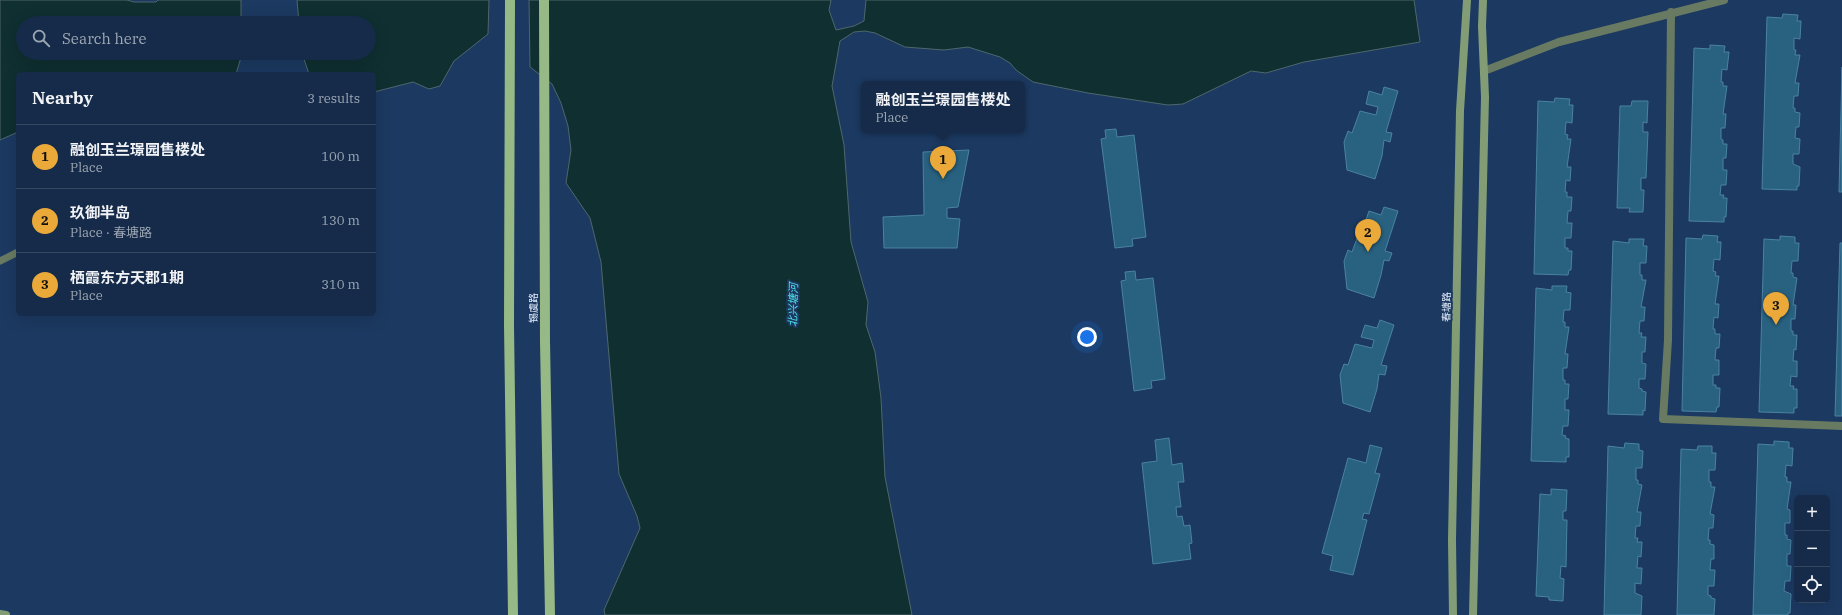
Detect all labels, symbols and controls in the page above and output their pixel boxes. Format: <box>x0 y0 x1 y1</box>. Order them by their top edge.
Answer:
search box <box>16 16 376 60</box>
icon: search <box>30 27 52 49</box>
text: Search here <box>62 29 147 48</box>
popup <box>861 81 1025 133</box>
text: Nearby <box>32 87 93 109</box>
text: 3 results <box>307 90 360 107</box>
text: 融创玉兰璟园售楼处 <box>875 90 1011 109</box>
text: Place <box>875 109 908 126</box>
text: 融创玉兰璟园售楼处 <box>70 140 205 159</box>
pin: 1 <box>930 146 956 179</box>
text: 1 <box>41 148 49 165</box>
text: 100 m <box>321 148 360 165</box>
text: Place <box>70 159 103 176</box>
text: 玖御半岛 <box>70 203 130 222</box>
text: 2 <box>41 212 49 229</box>
text: 130 m <box>321 212 360 229</box>
pin: 2 <box>1355 219 1381 252</box>
text: Place · 春塘路 <box>70 224 152 241</box>
text: 栖霞东方天郡1期 <box>70 268 184 287</box>
text: 3 <box>41 276 49 293</box>
text: 310 m <box>321 276 360 293</box>
water label: 北兴塘河 <box>786 281 800 327</box>
text: Place <box>70 287 103 304</box>
street label: 春塘路 <box>1440 292 1453 322</box>
pin: 3 <box>1763 292 1789 325</box>
street label: 锡虞路 <box>527 293 540 323</box>
your location <box>1077 327 1097 347</box>
map controls <box>1794 495 1830 603</box>
button: + <box>1794 495 1830 531</box>
button: − <box>1794 531 1830 567</box>
button: locate <box>1794 567 1830 603</box>

